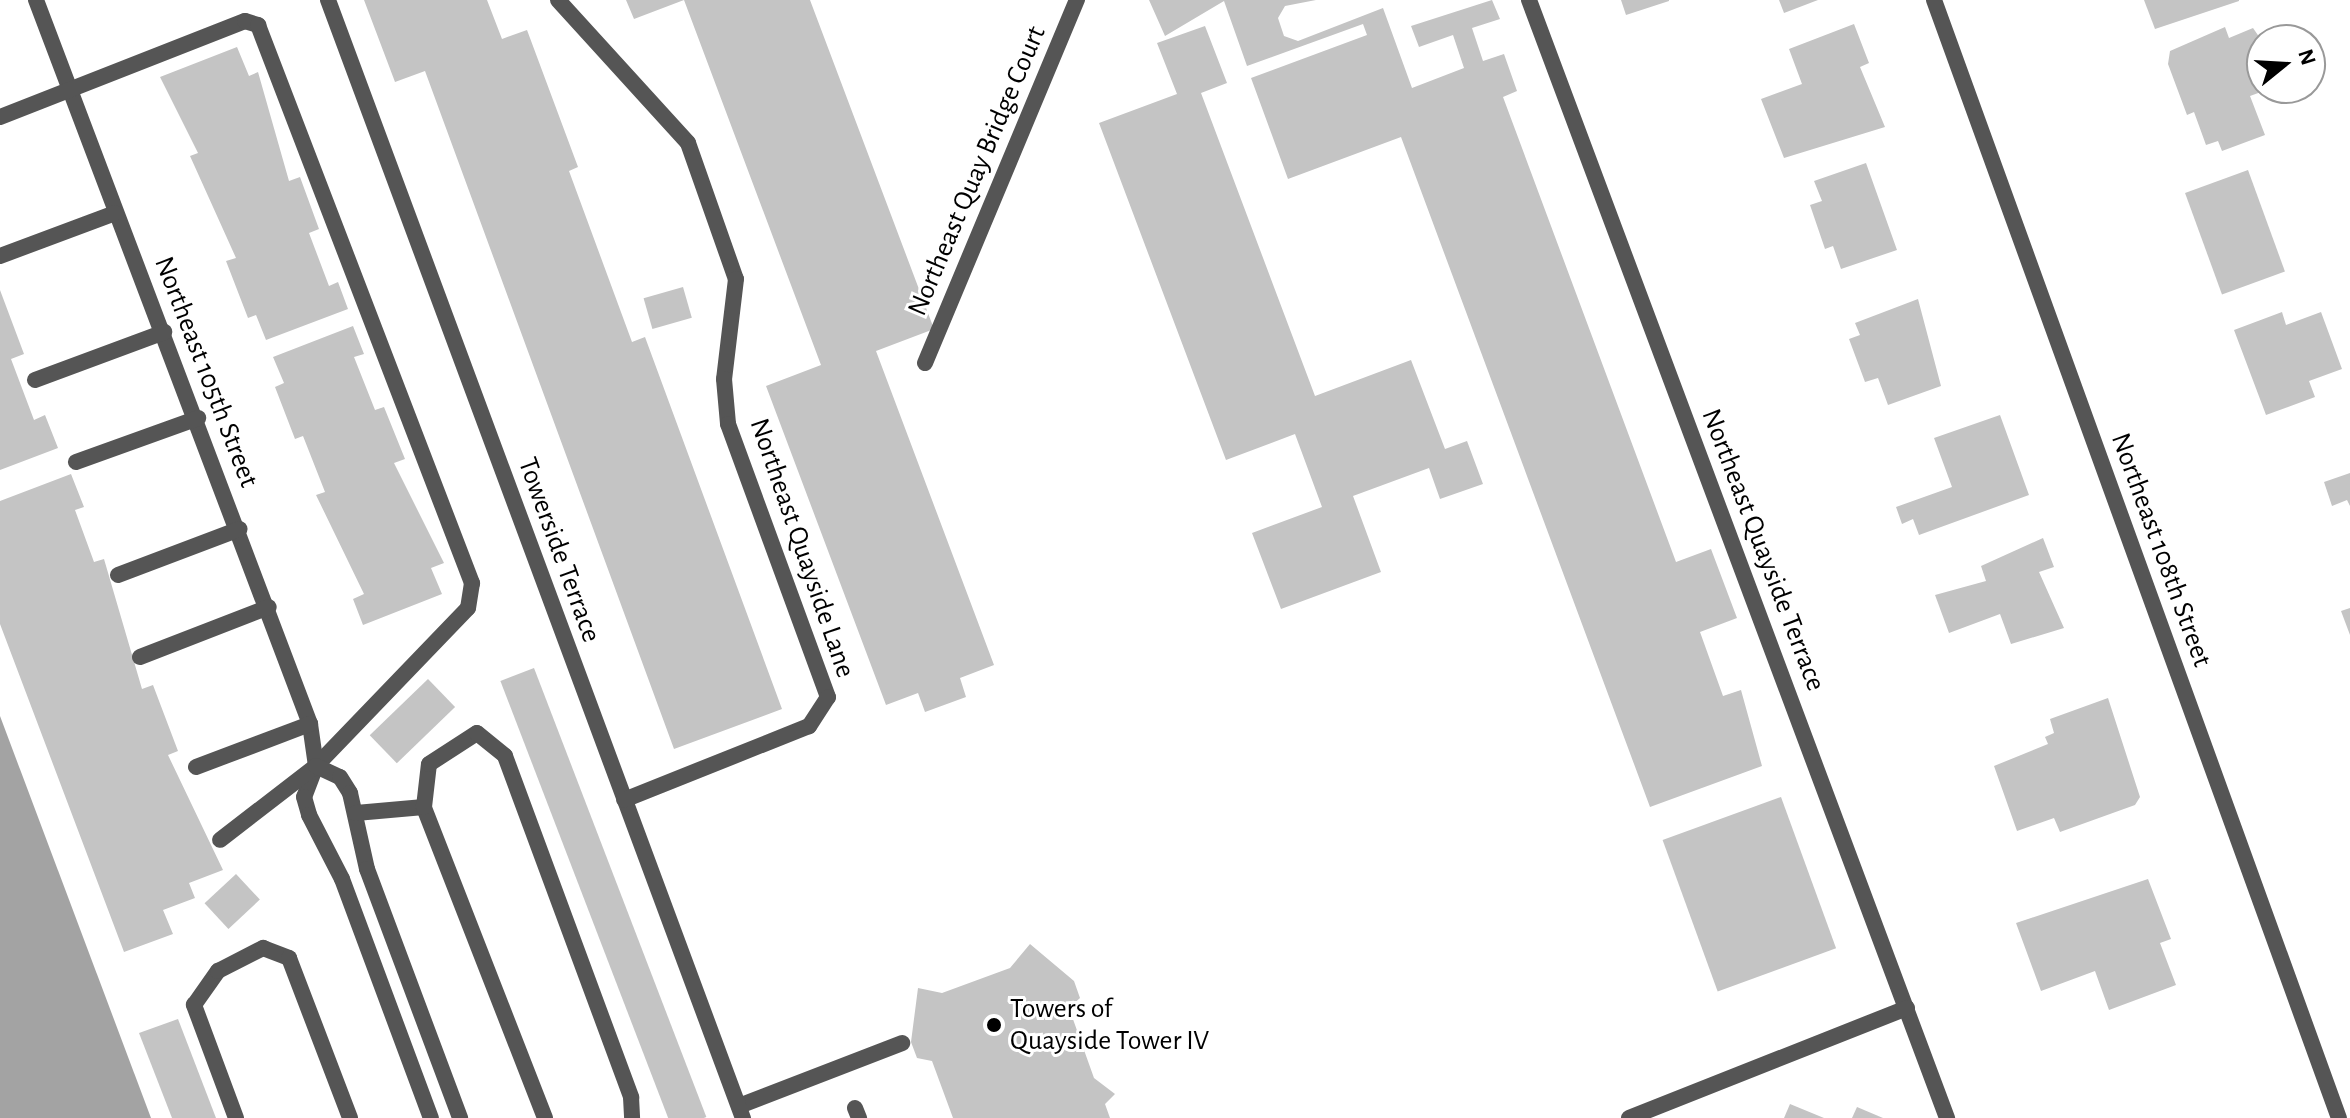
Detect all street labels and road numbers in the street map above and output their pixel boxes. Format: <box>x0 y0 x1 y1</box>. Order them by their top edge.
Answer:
street label: Northeast Quay Bridge Court <box>901 21 1053 321</box>
street label: Northeast 105th Street <box>147 252 265 492</box>
street label: Northeast Quayside Terrace <box>1694 404 1832 696</box>
street label: Northeast Quayside Lane <box>742 414 862 682</box>
street label: Northeast 108th Street <box>2103 429 2219 671</box>
street label: Towerside Terrace <box>510 453 608 647</box>

